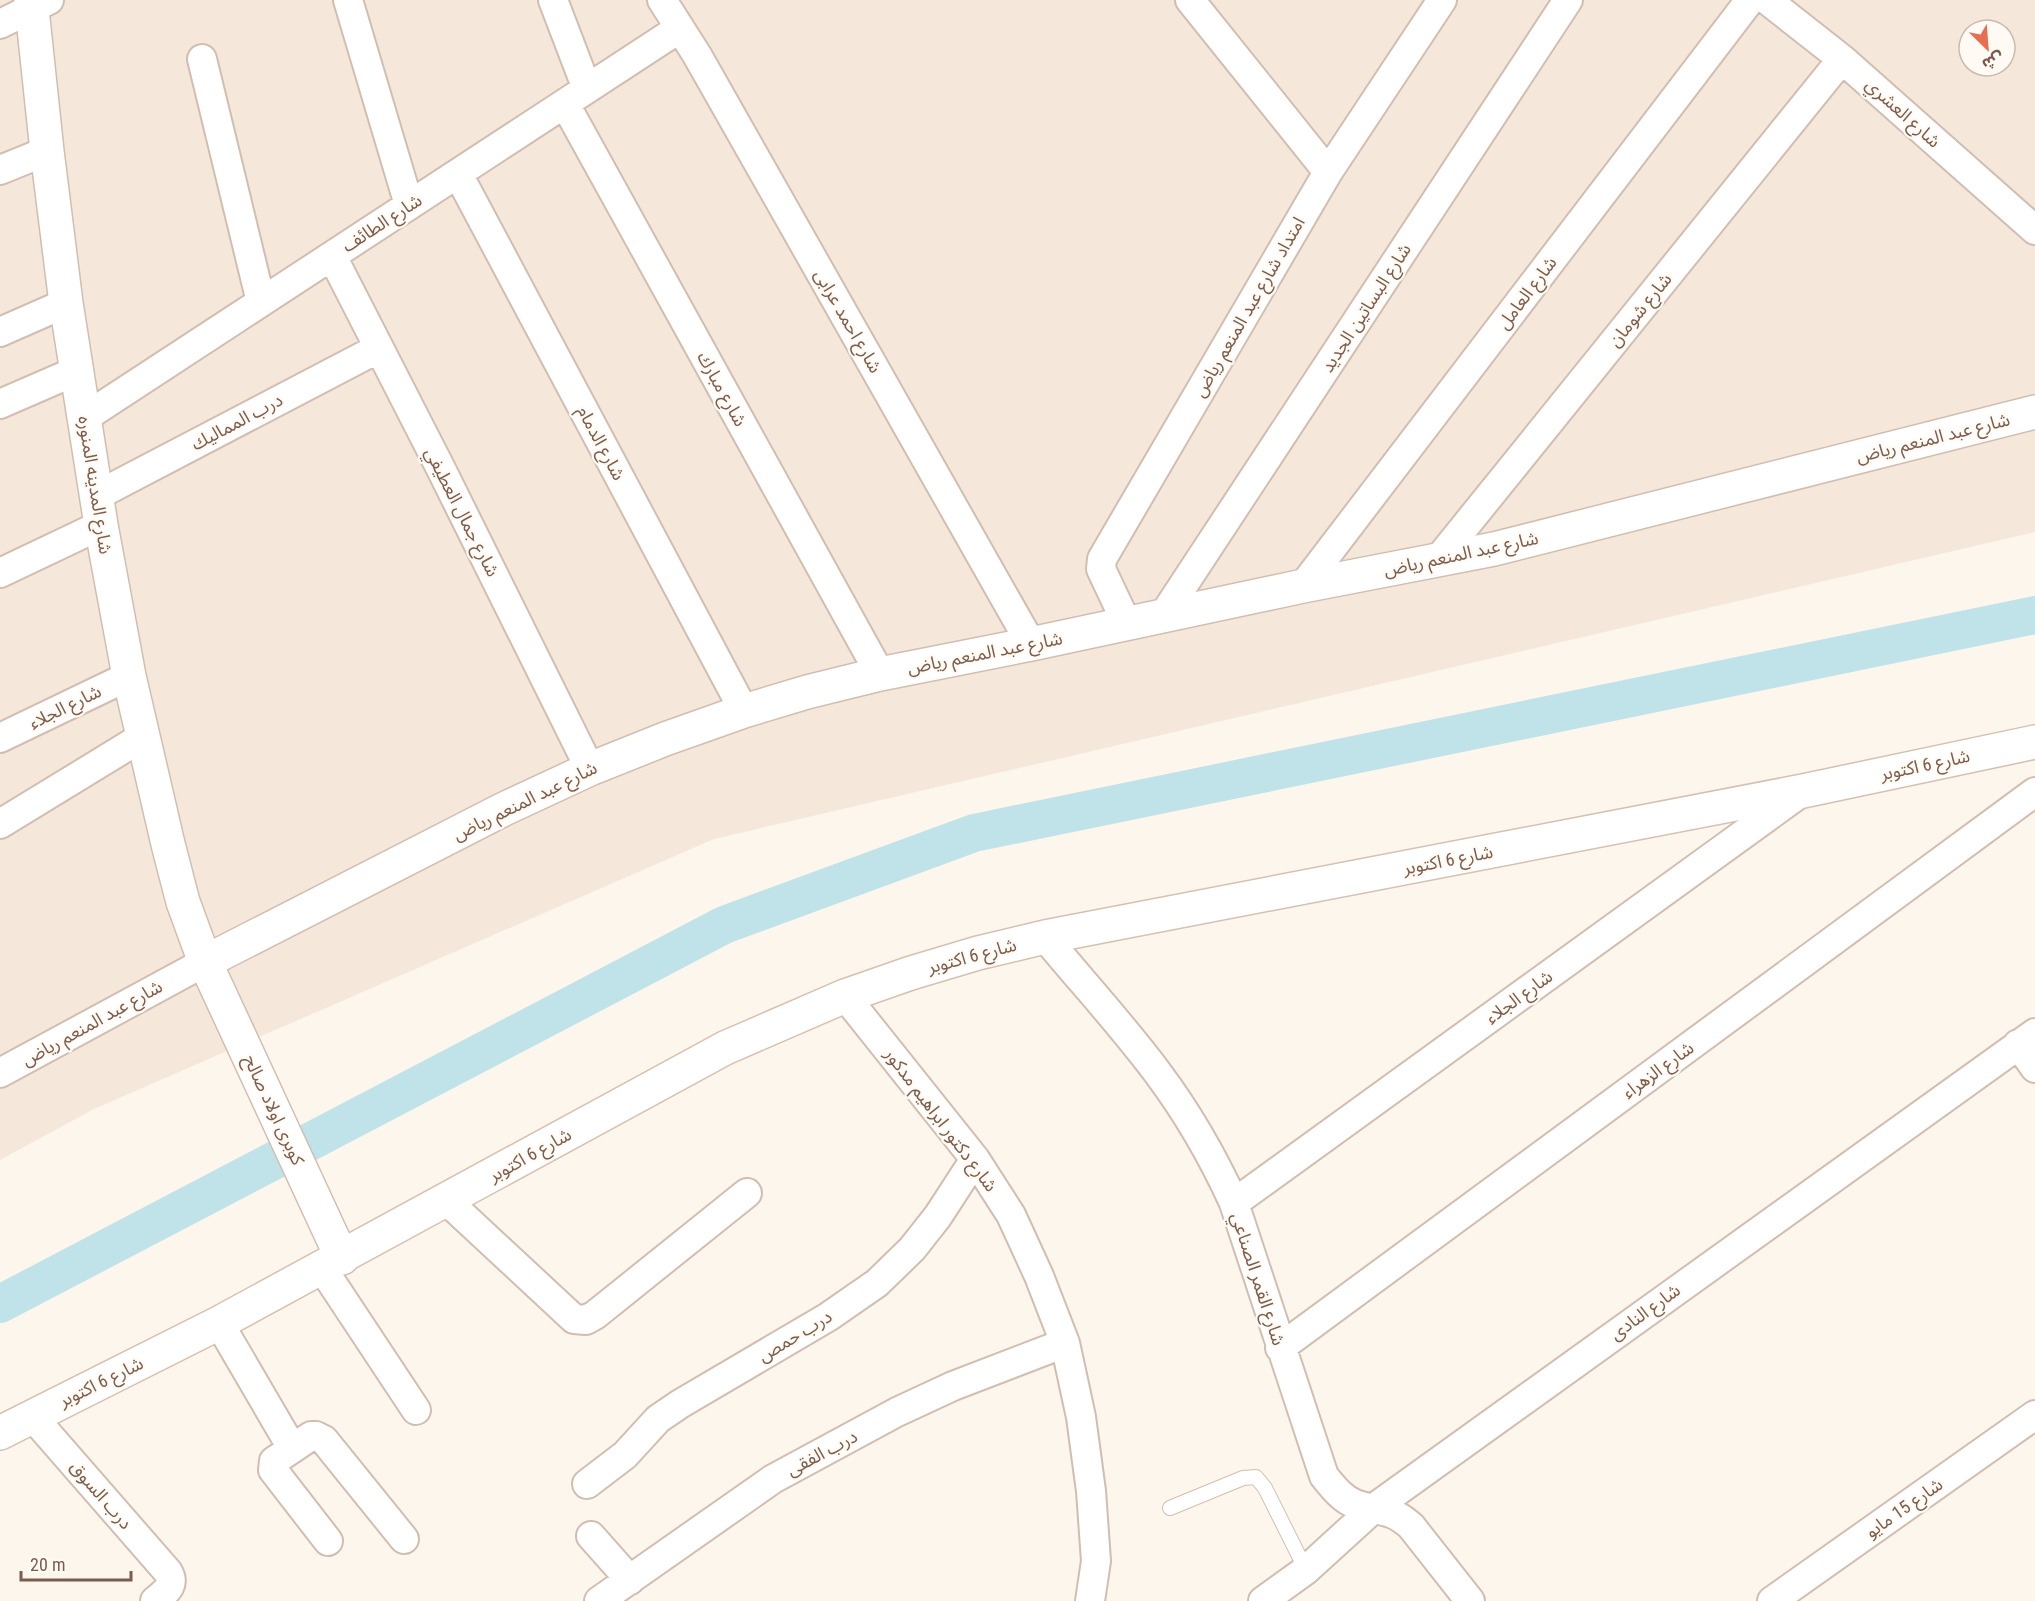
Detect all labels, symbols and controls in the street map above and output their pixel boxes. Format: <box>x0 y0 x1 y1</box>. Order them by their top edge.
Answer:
north arrow <box>1957 18 2017 78</box>
text: ش <box>1979 48 2007 74</box>
street label: شارع العشري <box>1859 73 1945 155</box>
street label: شارع الطائف <box>338 189 428 259</box>
street label: امتداد شارع عبد المنعم رياض <box>1188 213 1312 403</box>
street label: شارع البساتين الجديد <box>1316 239 1418 378</box>
street label: شارع العامل <box>1493 252 1564 336</box>
street label: شارع احمد عرابى <box>807 265 887 378</box>
street label: شارع شومان <box>1603 269 1679 353</box>
street label: شارع مبارك <box>690 348 752 432</box>
street label: درب المماليك <box>188 389 286 455</box>
street label: شارع الدمام <box>570 402 630 485</box>
street label: شارع عبد المنعم رياض <box>1854 408 2013 471</box>
street label: شارع المدينه المنوره <box>70 414 117 556</box>
street label: شارع جمال العطيفي <box>417 444 504 582</box>
street label: شارع عبد المنعم رياض <box>1382 527 1541 584</box>
street label: شارع عبد المنعم رياض <box>906 627 1065 682</box>
street label: شارع الجلاء <box>25 680 106 737</box>
street label: شارع 6 اكتوبر <box>1877 745 1972 788</box>
street label: شارع عبد المنعم رياض <box>449 757 602 848</box>
street label: شارع 6 اكتوبر <box>1400 841 1495 883</box>
street label: شارع 6 اكتوبر <box>924 934 1020 982</box>
street label: شارع الجلاء <box>1481 965 1559 1031</box>
street label: شارع عبد المنعم رياض <box>18 975 168 1073</box>
street label: شارع الزهراء <box>1618 1037 1700 1106</box>
street label: شارع دكتور ابراهيم مدكور <box>877 1043 1002 1198</box>
street label: كوبرى اولاد صالح <box>237 1051 309 1170</box>
street label: شارع 6 اكتوبر <box>484 1123 577 1190</box>
street label: شارع القمر الصناعي <box>1223 1210 1290 1349</box>
street label: شارع النادى <box>1605 1279 1686 1347</box>
street label: درب حمص <box>754 1305 836 1367</box>
street label: شارع 6 اكتوبر <box>54 1352 148 1415</box>
street label: درب الفقى <box>783 1425 861 1481</box>
street label: درب السوق <box>65 1456 137 1534</box>
street label: شارع 15 مايو <box>1861 1473 1949 1545</box>
scale bar <box>21 1544 130 1582</box>
text: 20 m <box>30 1554 65 1575</box>

